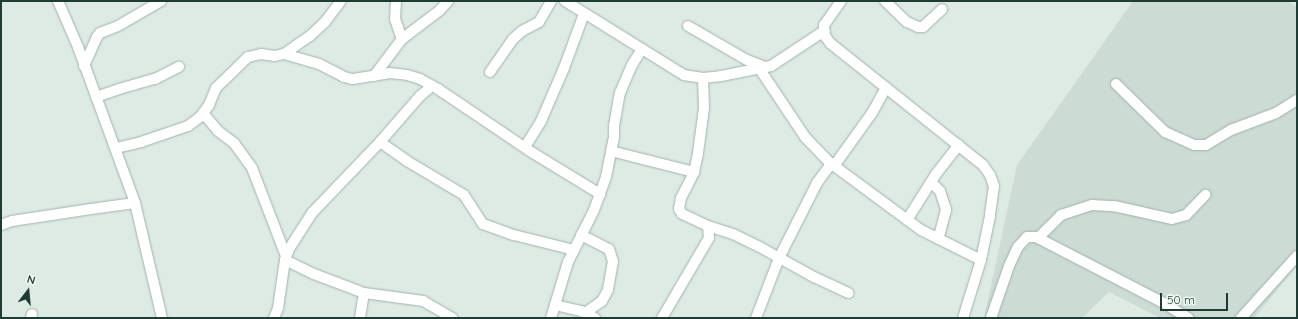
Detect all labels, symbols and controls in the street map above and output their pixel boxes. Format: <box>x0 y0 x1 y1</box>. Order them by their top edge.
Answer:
north arrow <box>8 271 48 311</box>
text: N <box>25 272 37 287</box>
scale bar <box>1162 285 1230 311</box>
text: 50 m <box>1167 292 1195 307</box>

